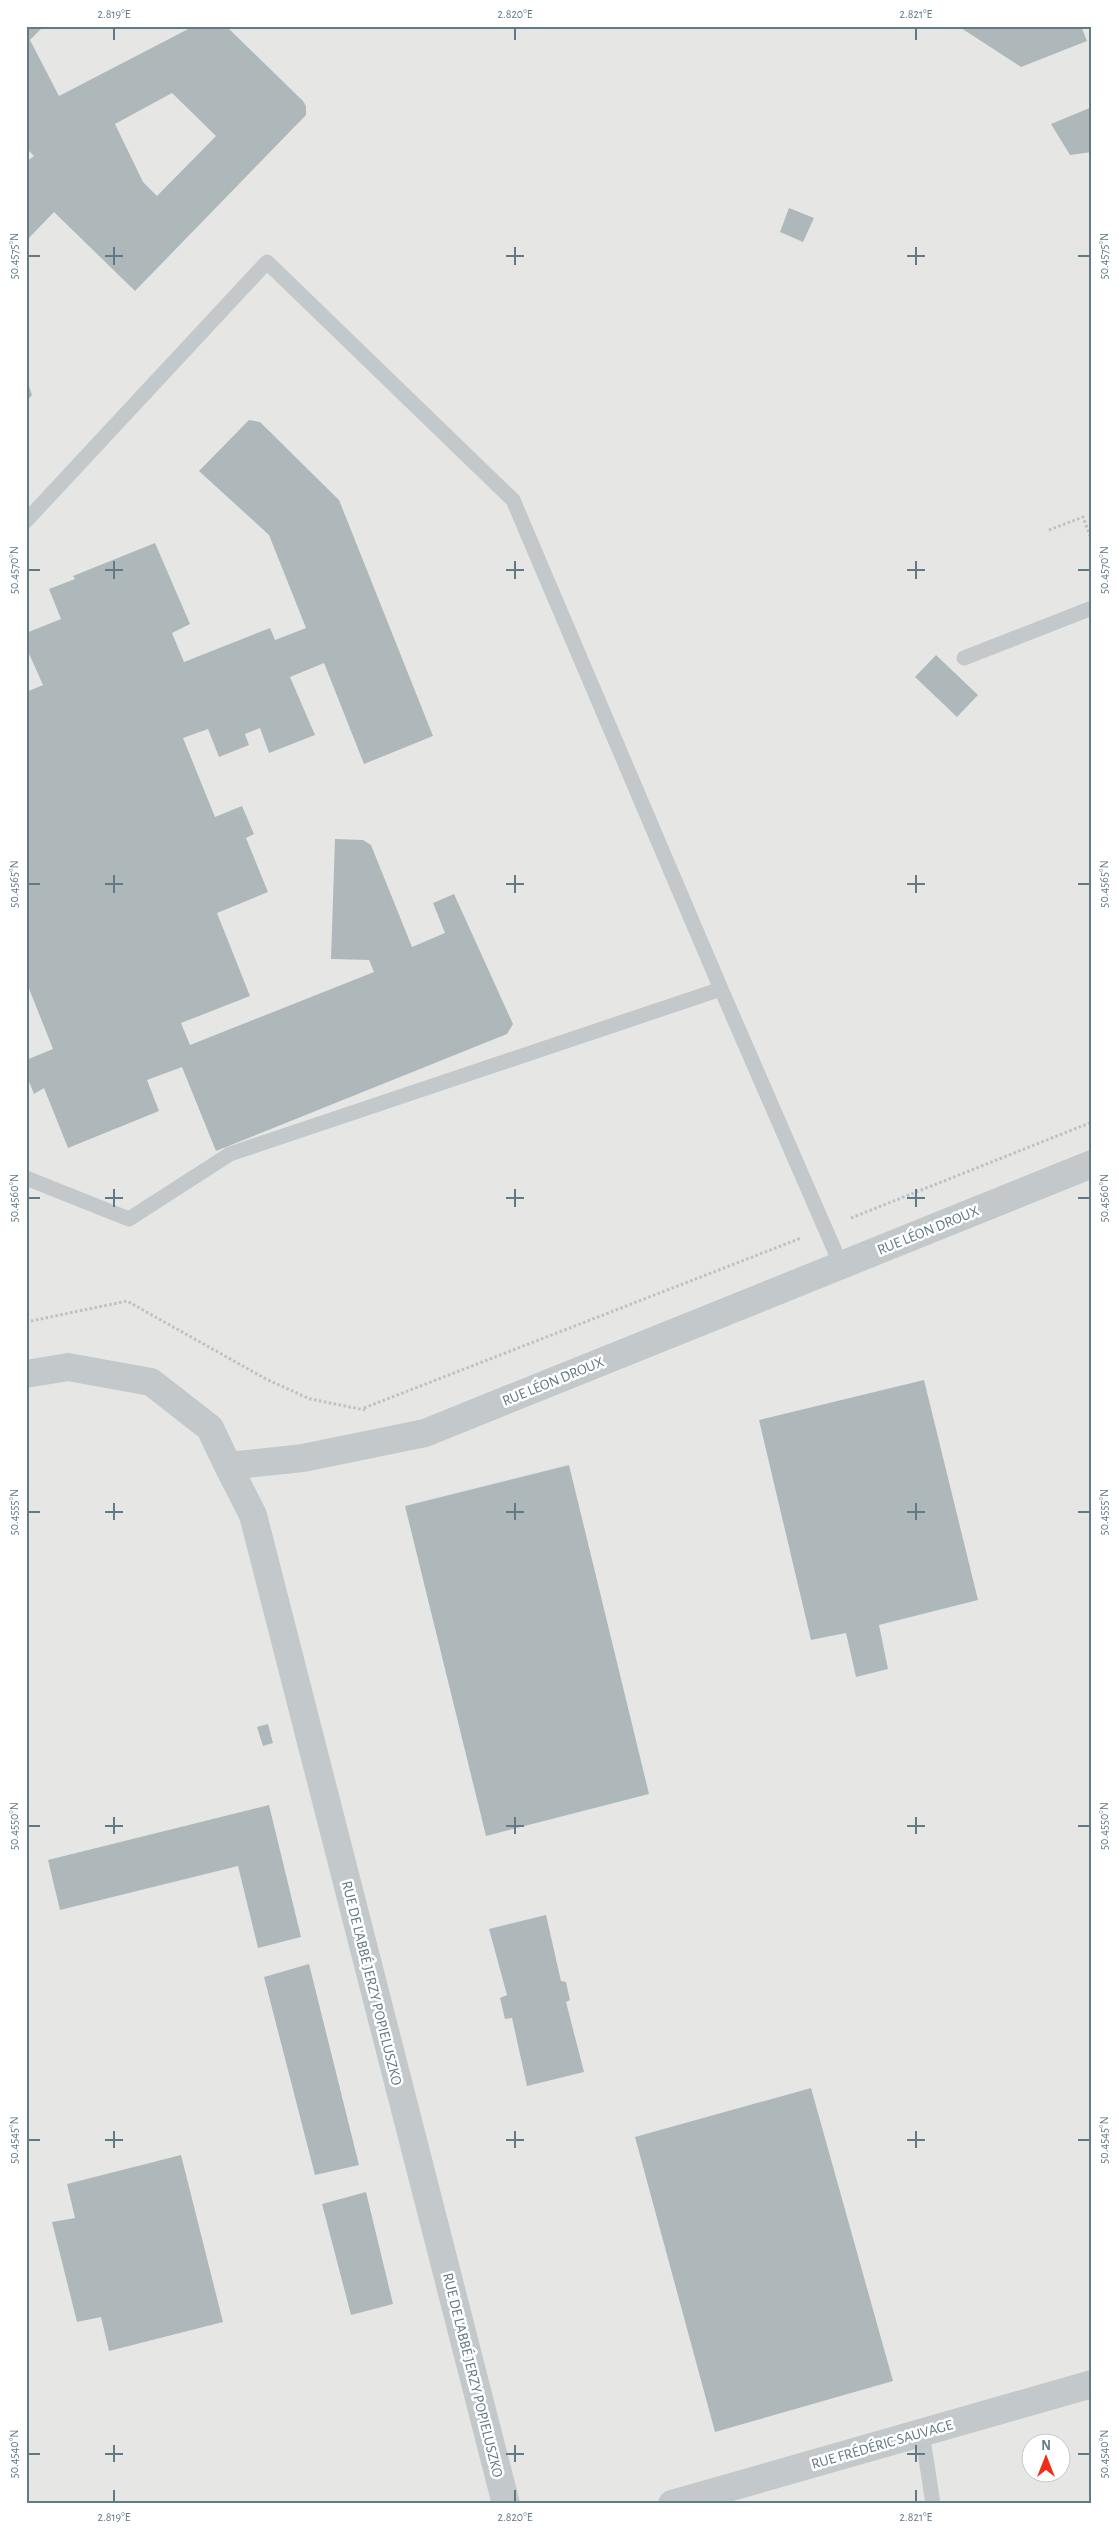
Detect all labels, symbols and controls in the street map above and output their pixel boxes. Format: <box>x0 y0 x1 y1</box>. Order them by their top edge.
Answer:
text: 2.819°E <box>98 8 131 20</box>
text: 2.820°E <box>498 8 533 20</box>
text: 2.821°E <box>900 8 933 20</box>
text: 50.4575°N <box>8 233 20 279</box>
text: 50.4575°N <box>1098 233 1110 279</box>
text: 50.4570°N <box>8 546 20 594</box>
text: 50.4570°N <box>1098 546 1110 594</box>
text: 50.4565°N <box>8 860 20 908</box>
text: 50.4565°N <box>1098 860 1110 908</box>
text: 50.4560°N <box>8 1174 20 1222</box>
text: 50.4560°N <box>1098 1174 1110 1222</box>
street label: RUE LÉON DROUX <box>874 1201 981 1258</box>
street label: RUE LÉON DROUX <box>499 1352 606 1409</box>
text: 50.4555°N <box>8 1489 20 1535</box>
text: 50.4555°N <box>1098 1489 1110 1535</box>
text: 50.4550°N <box>8 1802 20 1850</box>
text: 50.4550°N <box>1098 1802 1110 1850</box>
street label: RUE DE L'ABBÉ JERZY POPIELUSZKO <box>339 1879 406 2087</box>
text: 50.4545°N <box>8 2116 20 2164</box>
text: 50.4545°N <box>1098 2116 1110 2164</box>
street label: RUE DE L'ABBÉ JERZY POPIELUSZKO <box>440 2271 507 2479</box>
street label: RUE FRÉDÉRIC SAUVAGE <box>809 2415 954 2472</box>
text: 50.4540°N <box>8 2430 20 2478</box>
text: 50.4540°N <box>1098 2430 1110 2478</box>
north arrow <box>1020 2432 1070 2482</box>
text: N <box>1041 2439 1051 2453</box>
text: 2.819°E <box>98 2511 131 2523</box>
text: 2.820°E <box>498 2511 533 2523</box>
text: 2.821°E <box>900 2511 933 2523</box>

